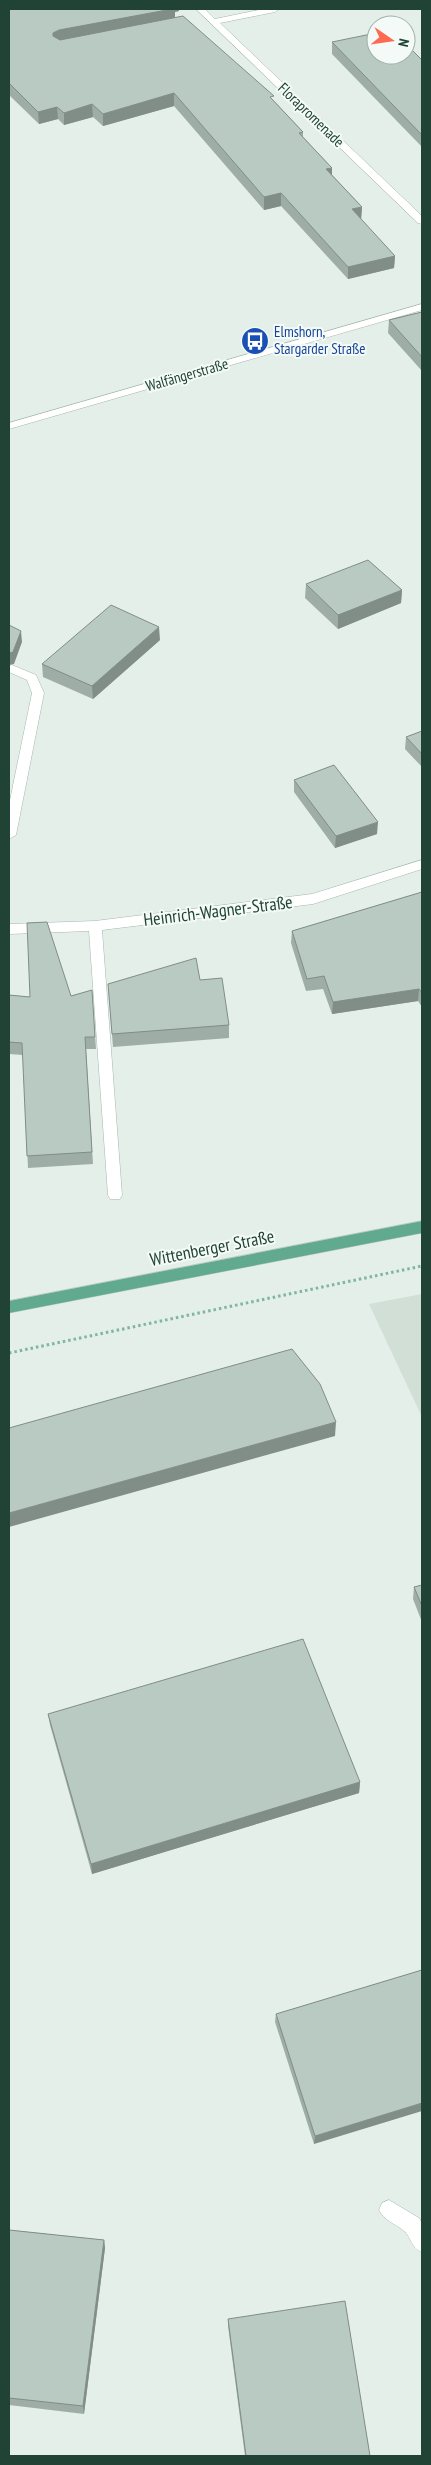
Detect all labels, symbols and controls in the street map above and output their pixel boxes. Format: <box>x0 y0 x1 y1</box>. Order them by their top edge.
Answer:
north arrow <box>366 15 416 65</box>
text: N <box>394 37 413 49</box>
street label: Florapromenade <box>274 78 348 151</box>
place label: Elmshorn, Stargarder Straße <box>274 322 365 358</box>
bus stop icon: Elmshorn, Stargarder Straße <box>240 326 270 356</box>
street label: Walfängerstraße <box>143 354 230 395</box>
street label: Heinrich-Wagner-Straße <box>142 890 294 931</box>
street label: Wittenberger Straße <box>148 1224 276 1271</box>

